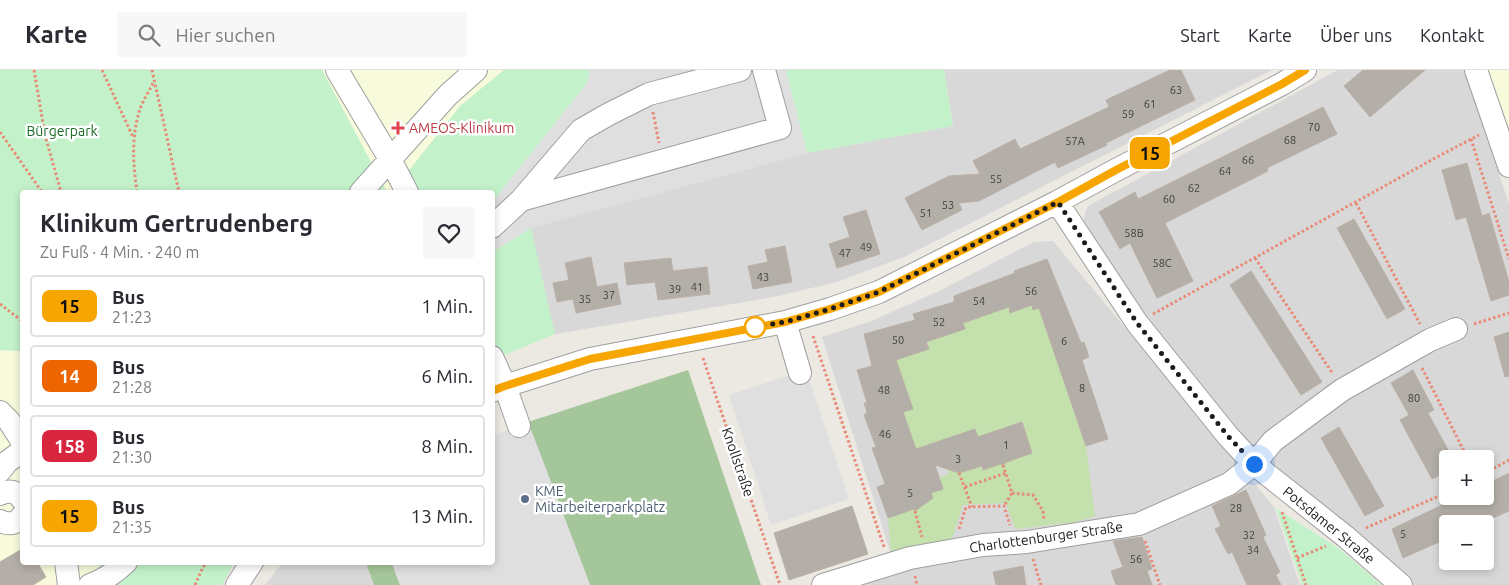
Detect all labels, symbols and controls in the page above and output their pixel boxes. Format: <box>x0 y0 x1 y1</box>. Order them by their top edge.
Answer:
search box <box>117 12 467 57</box>
text: Karte <box>25 21 87 48</box>
icon: search <box>135 21 163 49</box>
text: Hier suchen <box>175 24 276 46</box>
text: Start <box>1180 25 1220 45</box>
text: Karte <box>1248 25 1292 45</box>
text: Über uns <box>1320 25 1392 45</box>
text: Kontakt <box>1420 25 1484 45</box>
house number: 63 <box>1170 84 1182 96</box>
house number: 61 <box>1144 98 1156 110</box>
house number: 59 <box>1122 108 1134 120</box>
place label: AMEOS-Klinikum <box>409 120 514 136</box>
marker: AMEOS-Klinikum <box>391 121 405 135</box>
house number: 70 <box>1308 121 1320 133</box>
park label: Bürgerpark <box>26 123 98 139</box>
house number: 68 <box>1284 134 1296 146</box>
house number: 57A <box>1065 135 1086 147</box>
line badge: 15 <box>1128 137 1172 169</box>
text: 15 <box>1140 143 1160 163</box>
house number: 66 <box>1242 154 1254 166</box>
house number: 64 <box>1219 165 1231 177</box>
house number: 55 <box>990 173 1002 185</box>
house number: 62 <box>1188 182 1200 194</box>
house number: 60 <box>1163 193 1175 205</box>
house number: 53 <box>942 199 954 211</box>
button: heart <box>423 207 475 259</box>
house number: 51 <box>920 207 932 219</box>
text: Klinikum Gertrudenberg <box>40 210 313 237</box>
house number: 58B <box>1124 227 1144 239</box>
house number: 49 <box>860 241 872 253</box>
text: Zu Fuß · 4 Min. · 240 m <box>40 243 199 261</box>
house number: 47 <box>839 247 851 259</box>
house number: 58C <box>1152 257 1172 269</box>
house number: 43 <box>757 271 769 283</box>
house number: 41 <box>691 281 703 293</box>
house number: 39 <box>669 283 681 295</box>
house number: 56 <box>1025 285 1037 297</box>
text: Bus <box>112 286 145 308</box>
house number: 37 <box>603 289 615 301</box>
house number: 35 <box>579 293 591 305</box>
text: 1 Min. <box>421 295 473 317</box>
house number: 54 <box>973 295 985 307</box>
text: 15 <box>59 296 80 316</box>
text: 21:23 <box>112 308 152 326</box>
unlabelled marker <box>744 316 766 338</box>
house number: 52 <box>933 316 945 328</box>
house number: 50 <box>892 334 904 346</box>
house number: 6 <box>1061 335 1067 347</box>
text: Bus <box>112 356 145 378</box>
text: 6 Min. <box>421 365 473 387</box>
text: 14 <box>59 366 80 386</box>
text: 21:28 <box>112 378 152 396</box>
house number: 8 <box>1079 382 1085 394</box>
house number: 48 <box>878 384 890 396</box>
house number: 80 <box>1408 392 1420 404</box>
street label: Knollstraße <box>719 425 757 499</box>
text: Bus <box>112 426 145 448</box>
house number: 46 <box>879 428 891 440</box>
text: 8 Min. <box>421 435 473 457</box>
text: 158 <box>54 436 85 456</box>
house number: 1 <box>1003 439 1009 451</box>
text: 21:30 <box>112 448 152 466</box>
map controls <box>1439 450 1494 570</box>
button: + <box>1439 450 1494 505</box>
your location <box>1242 452 1267 477</box>
house number: 3 <box>955 453 961 465</box>
place label: KME Mitarbeiterparkplatz <box>535 483 665 515</box>
street label: Potsdamer Straße <box>1280 483 1378 567</box>
house number: 5 <box>907 487 913 499</box>
marker: KME Mitarbeiterparkplatz <box>519 493 531 505</box>
text: Bus <box>112 496 145 518</box>
house number: 28 <box>1230 502 1242 514</box>
text: 13 Min. <box>411 505 473 527</box>
text: 15 <box>59 506 80 526</box>
button: − <box>1439 515 1494 570</box>
text: 21:35 <box>112 518 152 536</box>
street label: Charlottenburger Straße <box>968 518 1124 556</box>
house number: 5 <box>1400 528 1406 540</box>
house number: 32 <box>1243 529 1255 541</box>
house number: 34 <box>1247 544 1259 556</box>
house number: 56 <box>1130 553 1142 565</box>

